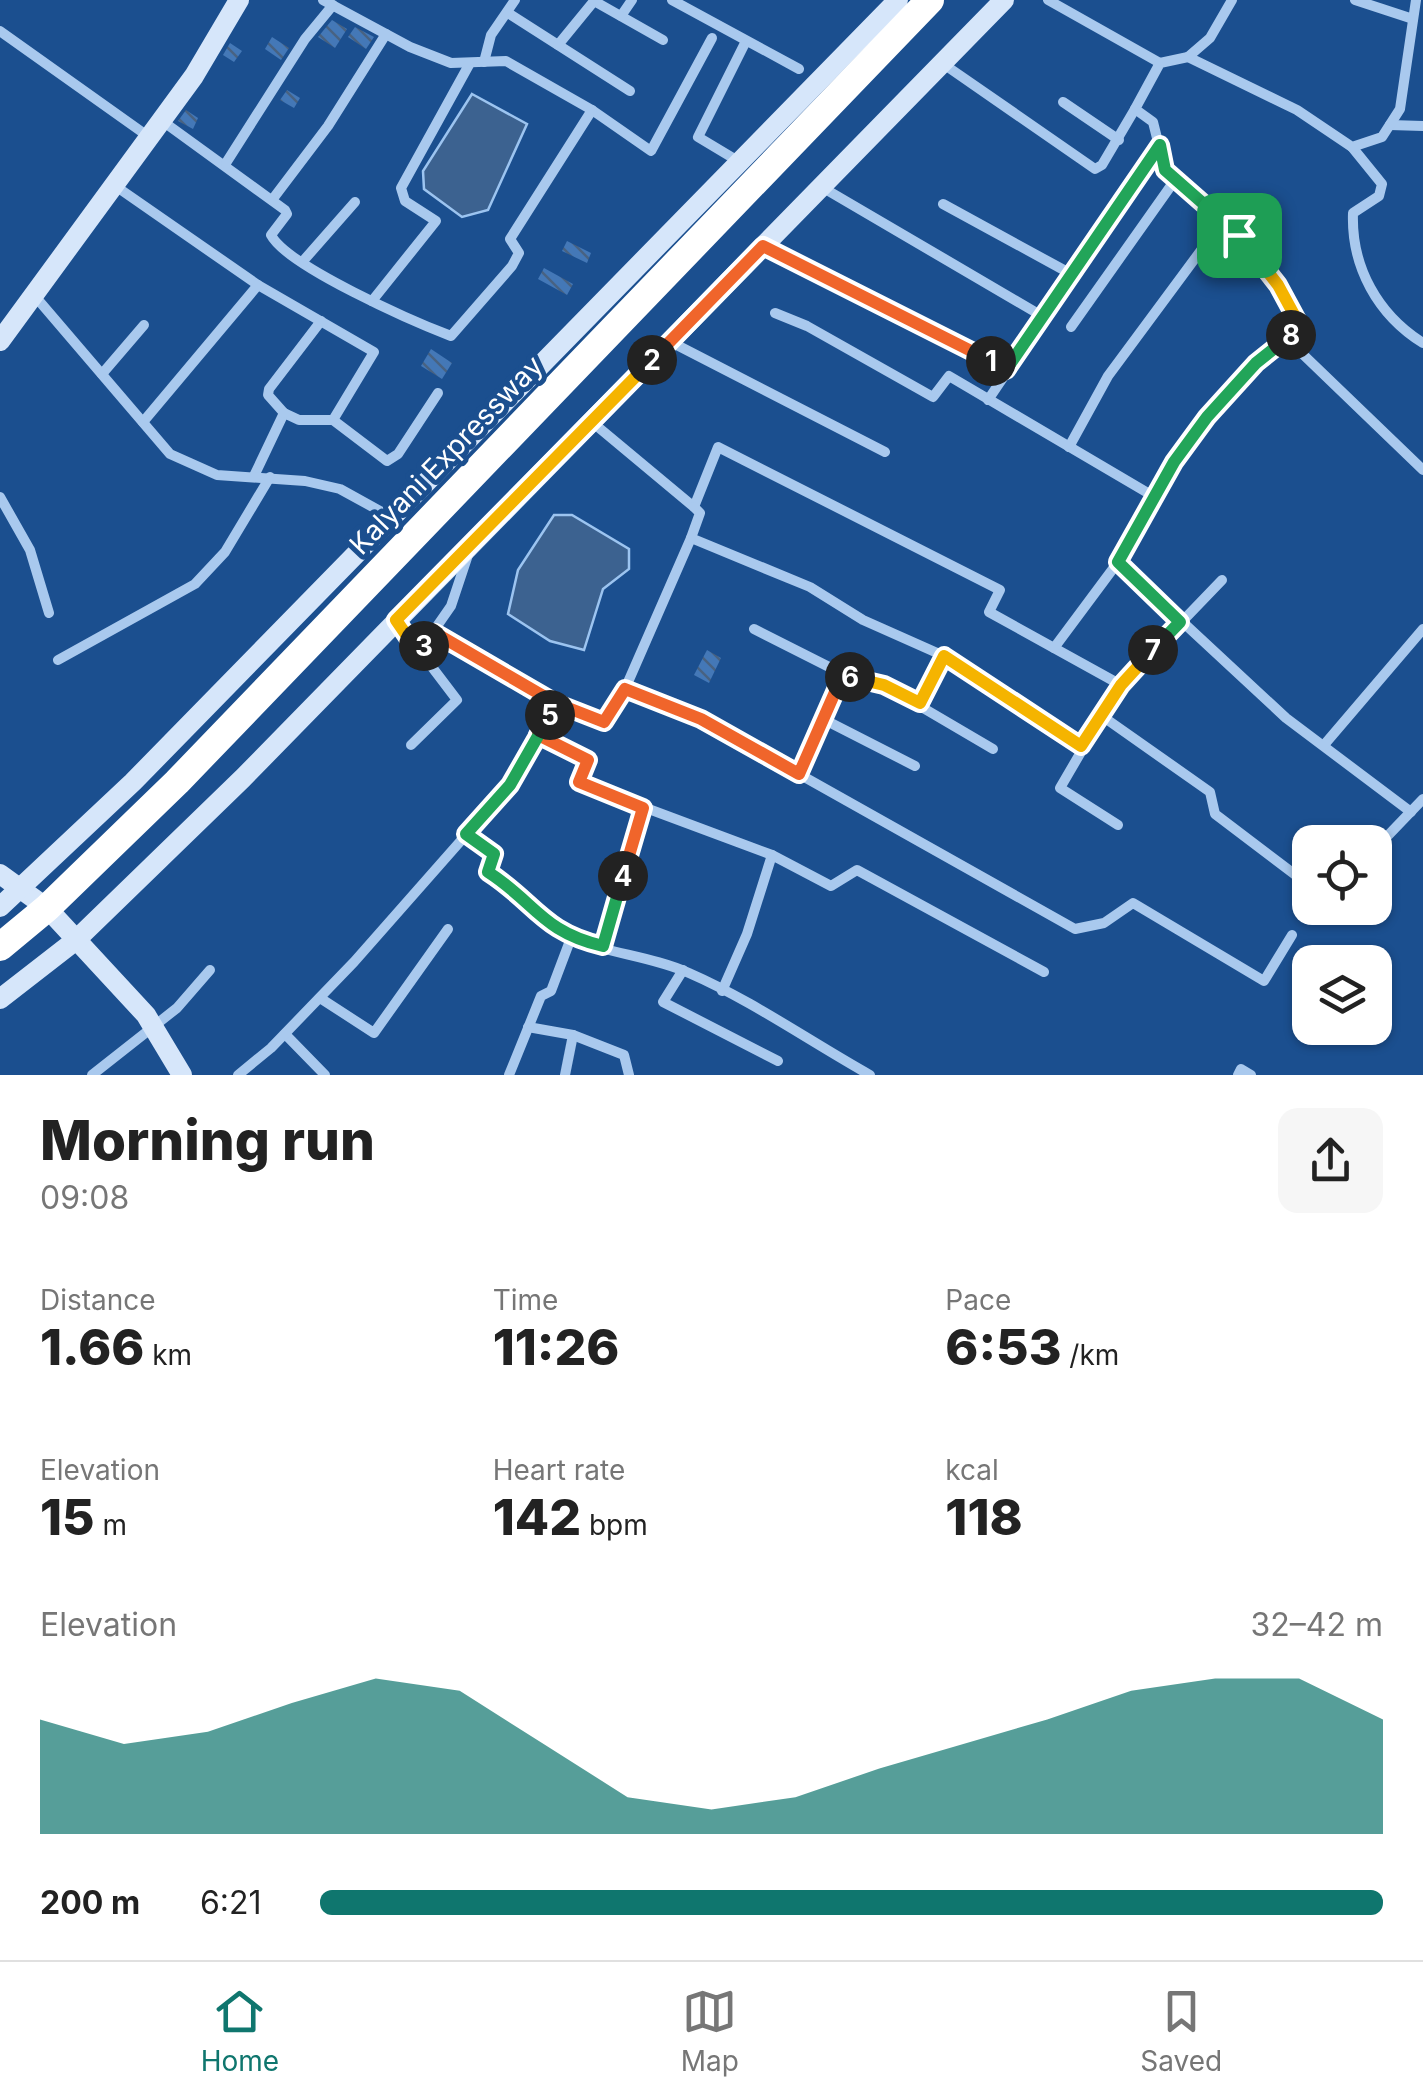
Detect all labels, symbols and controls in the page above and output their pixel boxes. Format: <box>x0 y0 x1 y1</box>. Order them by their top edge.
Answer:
pin <box>1197 193 1282 278</box>
icon: arrive <box>1212 208 1267 263</box>
pin: 8 <box>1266 310 1316 360</box>
text: 8 <box>1282 318 1300 352</box>
pin: 2 <box>627 335 677 385</box>
pin: 1 <box>966 336 1016 386</box>
text: 2 <box>643 343 661 377</box>
text: 1 <box>985 344 997 378</box>
street label: Kalyani Expressway <box>342 349 550 561</box>
pin: 3 <box>399 621 449 671</box>
pin: 7 <box>1128 625 1178 675</box>
text: 3 <box>415 629 433 663</box>
text: 7 <box>1145 633 1161 667</box>
pin: 6 <box>825 652 875 702</box>
text: 6 <box>841 660 859 694</box>
pin: 5 <box>525 690 575 740</box>
text: 5 <box>541 698 559 732</box>
map controls <box>1292 825 1392 1045</box>
button: locate <box>1292 825 1392 925</box>
pin: 4 <box>598 851 648 901</box>
text: 4 <box>614 859 632 893</box>
button: layers <box>1292 945 1392 1045</box>
text: Morning run <box>40 1107 375 1173</box>
button: share <box>1278 1108 1383 1213</box>
text: 09:08 <box>40 1178 129 1217</box>
text: Distance <box>40 1283 156 1317</box>
text: Time <box>493 1283 558 1317</box>
text: Pace <box>945 1283 1011 1317</box>
text: 1.66 <box>40 1317 144 1377</box>
text: 11:26 <box>493 1317 619 1377</box>
text: 6:53 <box>945 1317 1061 1377</box>
text: km <box>144 1338 192 1372</box>
text: /km <box>1061 1338 1119 1372</box>
text: Elevation <box>40 1453 160 1487</box>
text: Heart rate <box>493 1453 625 1487</box>
text: kcal <box>945 1453 999 1487</box>
text: 15 <box>40 1487 95 1547</box>
text: 142 <box>493 1487 581 1547</box>
text: 118 <box>945 1487 1023 1547</box>
text: m <box>95 1508 127 1542</box>
text: bpm <box>581 1508 648 1542</box>
text: Elevation <box>40 1605 177 1644</box>
text: 32–42 m <box>1251 1605 1383 1644</box>
text: 200 m <box>40 1883 140 1922</box>
text: 6:21 <box>200 1883 262 1922</box>
tab: Home <box>201 1984 279 2078</box>
tab: Map <box>681 1984 739 2078</box>
tab: Saved <box>1140 1984 1222 2078</box>

